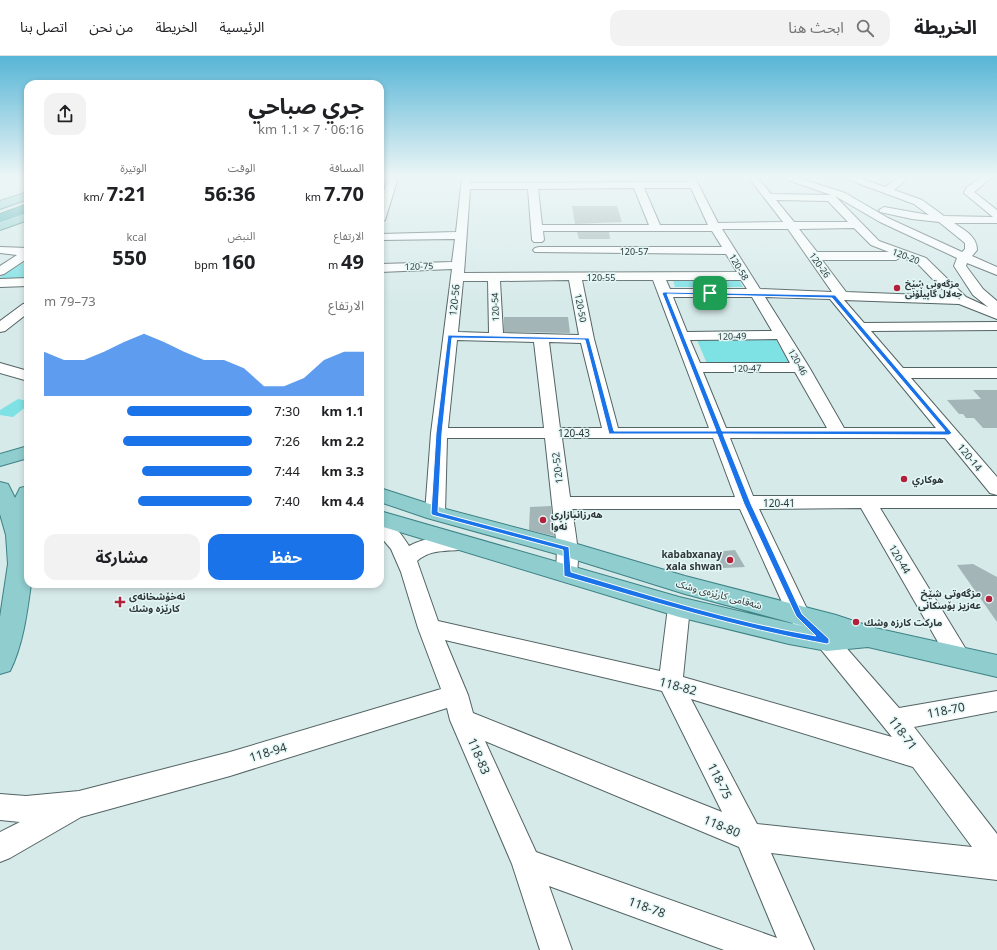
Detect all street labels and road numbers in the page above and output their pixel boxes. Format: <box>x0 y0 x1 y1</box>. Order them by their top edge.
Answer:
street label: 120-57 <box>620 245 648 258</box>
street label: 120-20 <box>890 245 922 267</box>
street label: 120-26 <box>806 250 834 280</box>
street label: 120-58 <box>726 251 752 283</box>
street label: 120-75 <box>404 259 434 273</box>
street label: 120-55 <box>587 271 615 284</box>
street label: 120-56 <box>445 283 463 317</box>
street label: 120-54 <box>488 292 502 322</box>
street label: 120-50 <box>572 293 590 323</box>
street label: 120-49 <box>718 329 746 343</box>
street label: 120-46 <box>785 346 811 378</box>
street label: 120-47 <box>733 361 761 375</box>
street label: 120-43 <box>558 426 590 440</box>
street label: 120-14 <box>954 440 986 474</box>
street label: 120-52 <box>548 451 566 485</box>
street label: 120-41 <box>763 496 795 510</box>
street label: 120-44 <box>886 542 914 576</box>
street label: شەقامی کارێزەی وشک <box>674 576 764 612</box>
street label: 118-82 <box>657 673 699 699</box>
street label: 118-70 <box>926 698 966 722</box>
street label: 118-71 <box>885 713 921 753</box>
street label: 118-83 <box>464 735 494 777</box>
street label: 118-94 <box>247 738 289 766</box>
street label: 118-75 <box>704 760 736 802</box>
street label: 118-80 <box>701 811 743 841</box>
street label: 118-78 <box>626 892 668 922</box>

